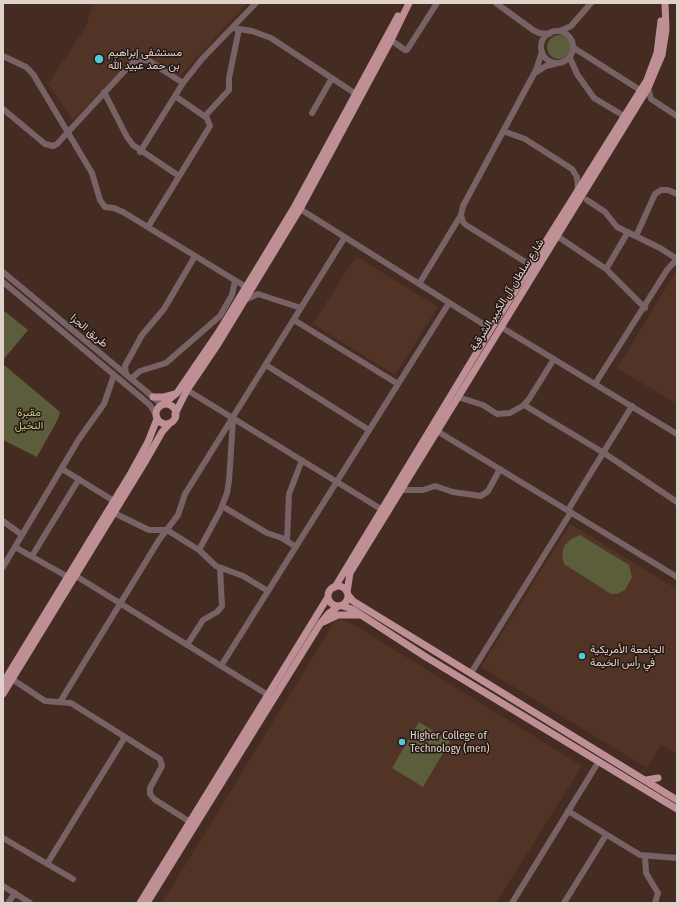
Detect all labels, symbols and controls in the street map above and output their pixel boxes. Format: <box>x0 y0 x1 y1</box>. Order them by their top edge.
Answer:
place label: مستشفى إبراهيم بن حمد عبيد الله <box>108 46 182 72</box>
marker: مستشفى إبراهيم بن حمد عبيد الله <box>93 53 105 65</box>
street label: شارع سلطان آل الكبير الشرقية <box>467 237 547 353</box>
street label: طريق الجزا <box>67 311 111 351</box>
park label: مقبرة النخيل <box>15 406 43 432</box>
place label: الجامعة الأمريكية في رأس الخيمة <box>590 643 664 669</box>
marker: الجامعة الأمريكية في رأس الخيمة <box>577 651 587 661</box>
place label: Higher College of Technology (men) <box>410 729 489 755</box>
marker: Higher College of Technology (men) <box>397 737 407 747</box>

